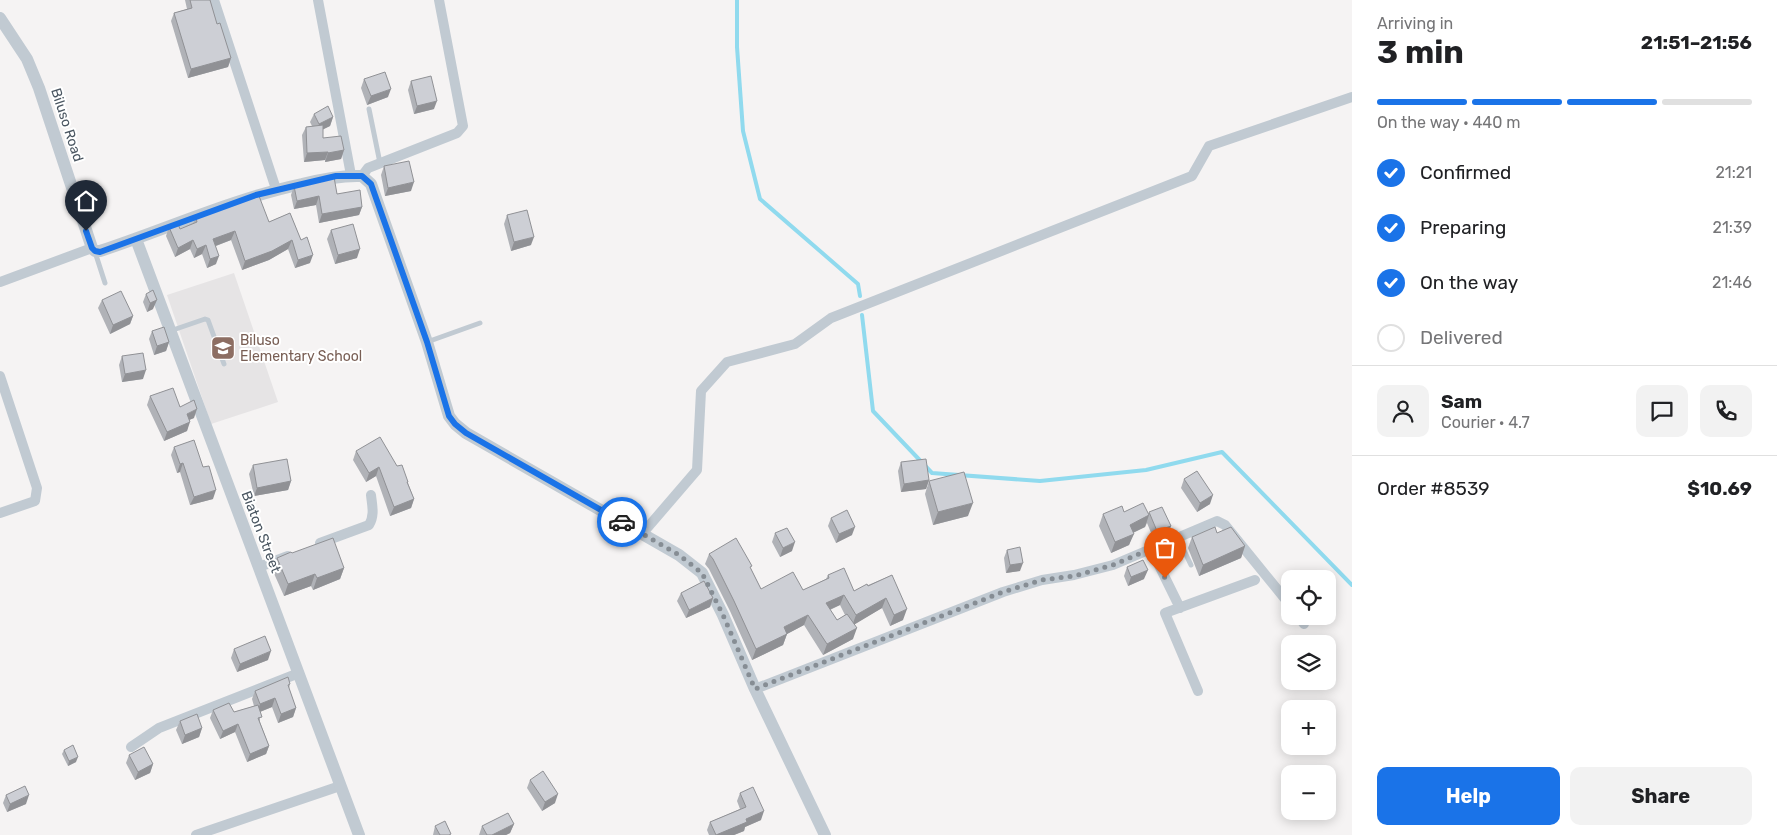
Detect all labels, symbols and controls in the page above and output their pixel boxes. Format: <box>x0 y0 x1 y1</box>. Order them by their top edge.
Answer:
text: Arriving in <box>1377 14 1453 33</box>
text: 21:51–21:56 <box>1641 31 1752 54</box>
text: 3 min <box>1377 33 1464 71</box>
street label: Biluso Road <box>47 86 87 164</box>
text: On the way · 440 m <box>1377 113 1521 132</box>
icon: check <box>1377 159 1405 187</box>
text: Confirmed <box>1420 161 1511 184</box>
text: 21:21 <box>1715 163 1752 182</box>
pin <box>65 180 107 231</box>
icon: home <box>72 187 100 215</box>
icon: check <box>1377 214 1405 242</box>
text: Preparing <box>1420 216 1506 239</box>
text: 21:39 <box>1713 218 1752 237</box>
icon: check <box>1377 269 1405 297</box>
text: On the way <box>1420 271 1518 294</box>
text: 21:46 <box>1712 273 1752 292</box>
text: Delivered <box>1420 326 1503 349</box>
place label: Biluso Elementary School <box>240 332 362 365</box>
school or university icon: Biluso Elementary School <box>210 335 236 361</box>
button: person <box>1377 385 1429 437</box>
button: chat <box>1636 385 1688 437</box>
button: phone <box>1700 385 1752 437</box>
text: Sam <box>1441 390 1482 413</box>
text: Courier · 4.7 <box>1441 413 1530 432</box>
text: Order #8539 <box>1377 477 1490 500</box>
text: $10.69 <box>1687 477 1752 500</box>
street label: Biaton Street <box>238 489 285 576</box>
courier <box>597 497 647 547</box>
icon: car <box>608 508 636 536</box>
pin <box>1144 527 1186 578</box>
icon: bag <box>1151 534 1179 562</box>
map controls <box>1281 570 1336 820</box>
button: locate <box>1281 570 1336 625</box>
button: layers <box>1281 635 1336 690</box>
button: + <box>1281 700 1336 755</box>
button: − <box>1281 765 1336 820</box>
button: Help <box>1377 767 1560 825</box>
button: Share <box>1570 767 1752 825</box>

